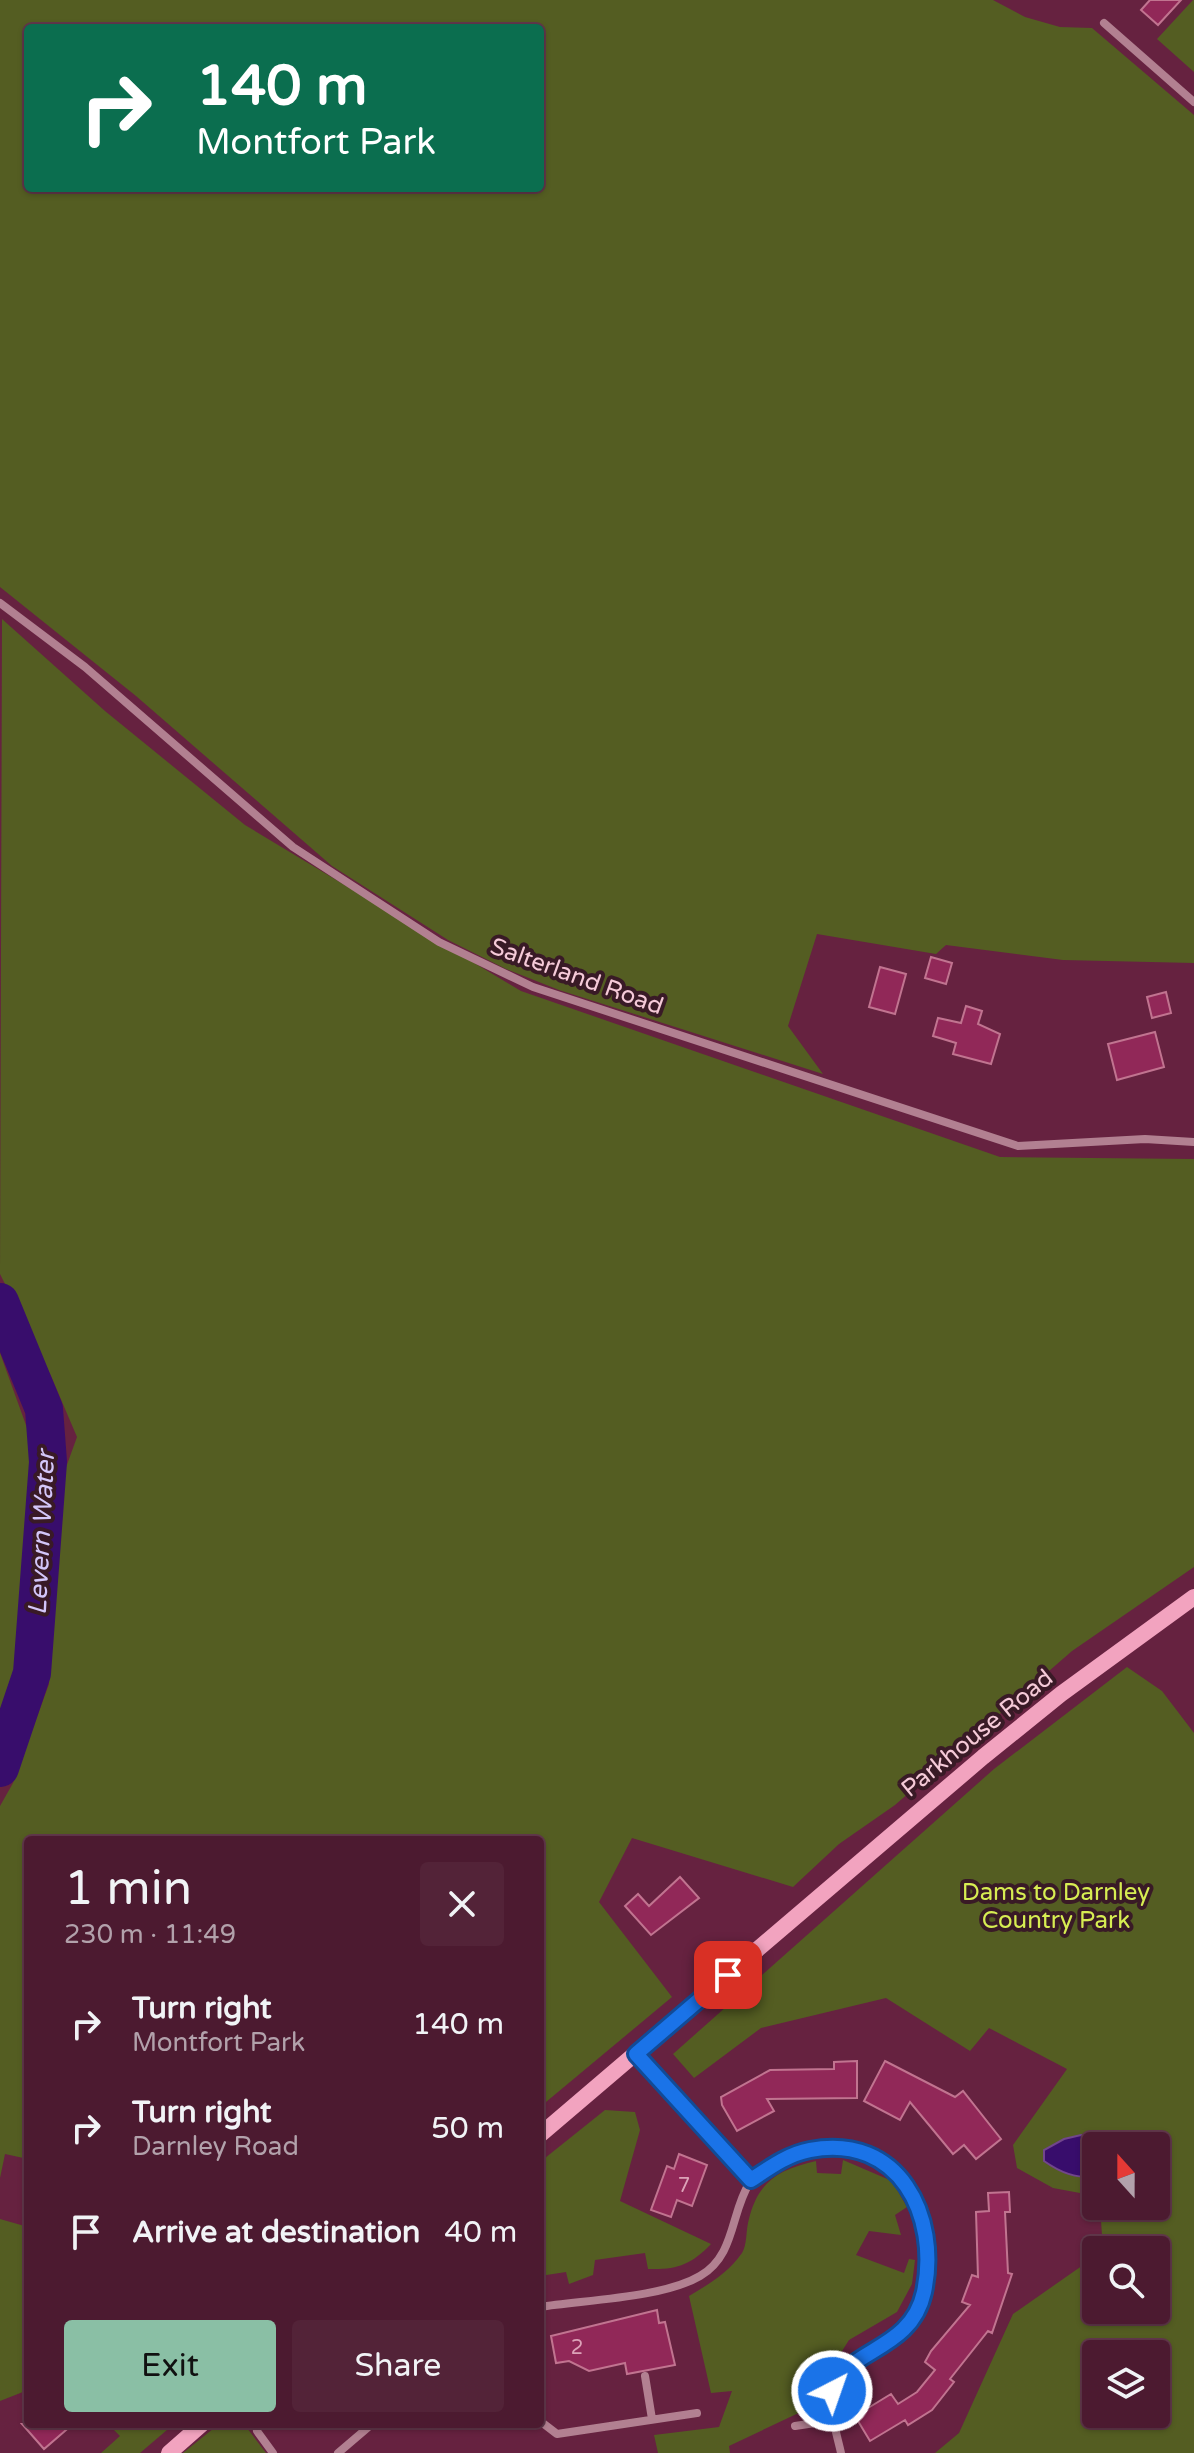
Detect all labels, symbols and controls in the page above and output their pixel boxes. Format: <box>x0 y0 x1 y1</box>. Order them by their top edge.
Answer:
text: 140 m <box>196 53 367 120</box>
icon: right <box>64 56 168 160</box>
text: Montfort Park <box>196 121 436 164</box>
street label: Salterland Road <box>486 932 667 1021</box>
water label: Levern Water <box>22 1447 61 1616</box>
street label: Parkhouse Road <box>896 1663 1059 1803</box>
text: 1 min <box>64 1860 192 1918</box>
button: close <box>420 1862 504 1946</box>
park label: Dams to Darnley Country Park <box>962 1878 1150 1935</box>
text: 230 m · 11:49 <box>64 1919 236 1950</box>
pin <box>694 1941 762 2009</box>
icon: arrive <box>706 1953 750 1997</box>
text: Turn right <box>132 1990 272 2027</box>
icon: right <box>64 2002 108 2046</box>
text: 140 m <box>412 2006 504 2043</box>
text: Montfort Park <box>132 2027 305 2058</box>
text: Turn right <box>132 2094 272 2131</box>
icon: right <box>64 2106 108 2150</box>
text: 50 m <box>431 2110 504 2147</box>
text: Darnley Road <box>132 2131 299 2162</box>
north arrow <box>1082 2132 1170 2220</box>
map controls <box>1082 2132 1170 2428</box>
house number: 7 <box>678 2174 690 2198</box>
icon: arrive <box>64 2210 108 2254</box>
text: Arrive at destination <box>132 2214 420 2251</box>
text: 40 m <box>444 2214 517 2251</box>
button: search <box>1082 2236 1170 2324</box>
button: Exit <box>64 2320 276 2412</box>
button: Share <box>292 2320 504 2412</box>
house number: 2 <box>571 2336 583 2360</box>
button: layers <box>1082 2340 1170 2428</box>
position arrow <box>790 2349 874 2433</box>

